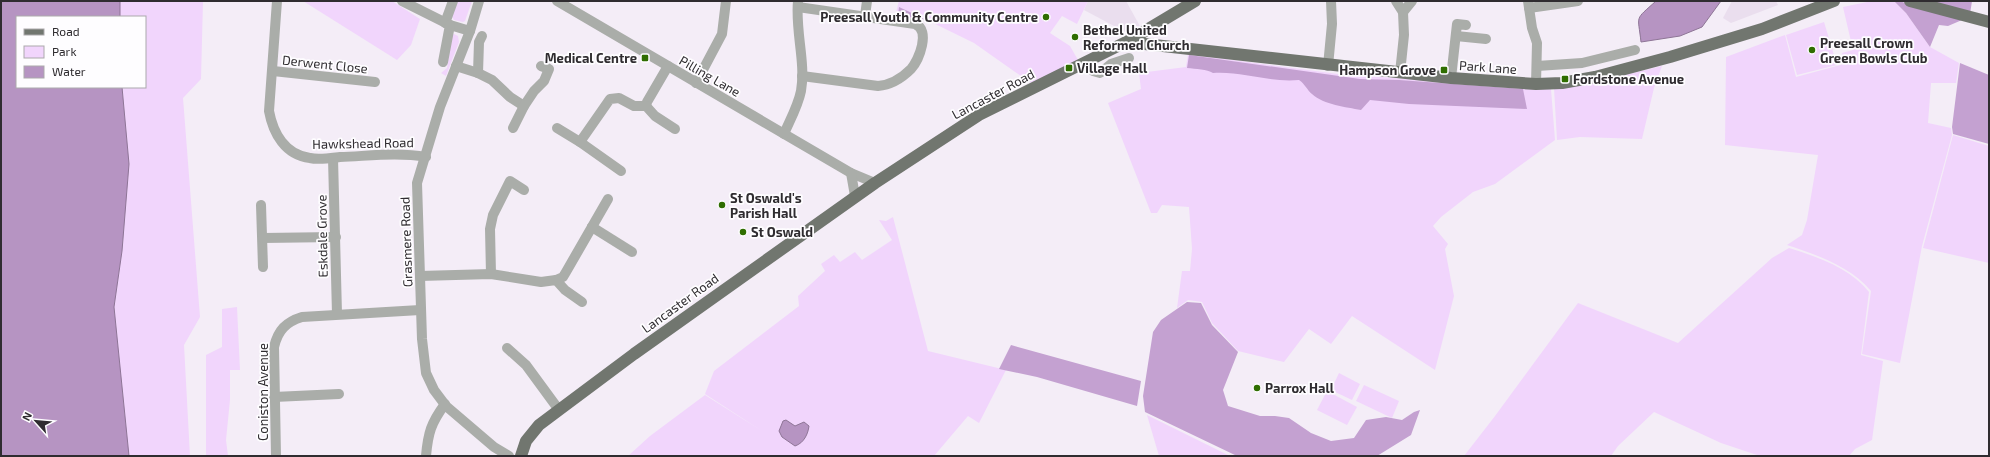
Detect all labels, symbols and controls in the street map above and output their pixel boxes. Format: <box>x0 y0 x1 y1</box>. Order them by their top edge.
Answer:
place label: Preesall Youth & Community Centre <box>820 9 1038 25</box>
marker: Preesall Youth & Community Centre <box>1041 12 1051 22</box>
legend <box>16 16 146 88</box>
place label: Bethel United Reformed Church <box>1083 22 1190 53</box>
text: Road <box>52 24 80 38</box>
marker: Bethel United Reformed Church <box>1070 32 1080 42</box>
place label: Preesall Crown Green Bowls Club <box>1820 35 1928 66</box>
text: Park <box>52 44 77 58</box>
marker: Preesall Crown Green Bowls Club <box>1807 45 1817 55</box>
place label: Medical Centre <box>545 50 637 66</box>
street label: Derwent Close <box>281 52 369 76</box>
street label: Pilling Lane <box>677 52 743 100</box>
marker: Medical Centre <box>640 53 650 63</box>
street label: Park Lane <box>1459 57 1517 77</box>
place label: Village Hall <box>1077 60 1148 76</box>
place label: Hampson Grove <box>1339 62 1436 78</box>
marker: Village Hall <box>1064 63 1074 73</box>
text: Water <box>52 64 86 78</box>
marker: Hampson Grove <box>1439 65 1449 75</box>
street label: Lancaster Road <box>949 66 1037 122</box>
place label: Fordstone Avenue <box>1573 71 1684 87</box>
marker: Fordstone Avenue <box>1560 74 1570 84</box>
street label: Hawkshead Road <box>312 134 414 152</box>
place label: St Oswald's Parish Hall <box>730 190 802 221</box>
street label: Eskdale Grove <box>313 194 331 278</box>
street label: Grasmere Road <box>396 197 416 287</box>
marker: St Oswald's Parish Hall <box>717 200 727 210</box>
place label: St Oswald <box>751 224 813 240</box>
marker: St Oswald <box>738 227 748 237</box>
street label: Lancaster Road <box>638 270 722 336</box>
street label: Coniston Avenue <box>255 343 271 441</box>
place label: Parrox Hall <box>1265 380 1335 396</box>
marker: Parrox Hall <box>1252 383 1262 393</box>
north arrow <box>16 401 56 441</box>
text: N <box>19 410 34 423</box>

